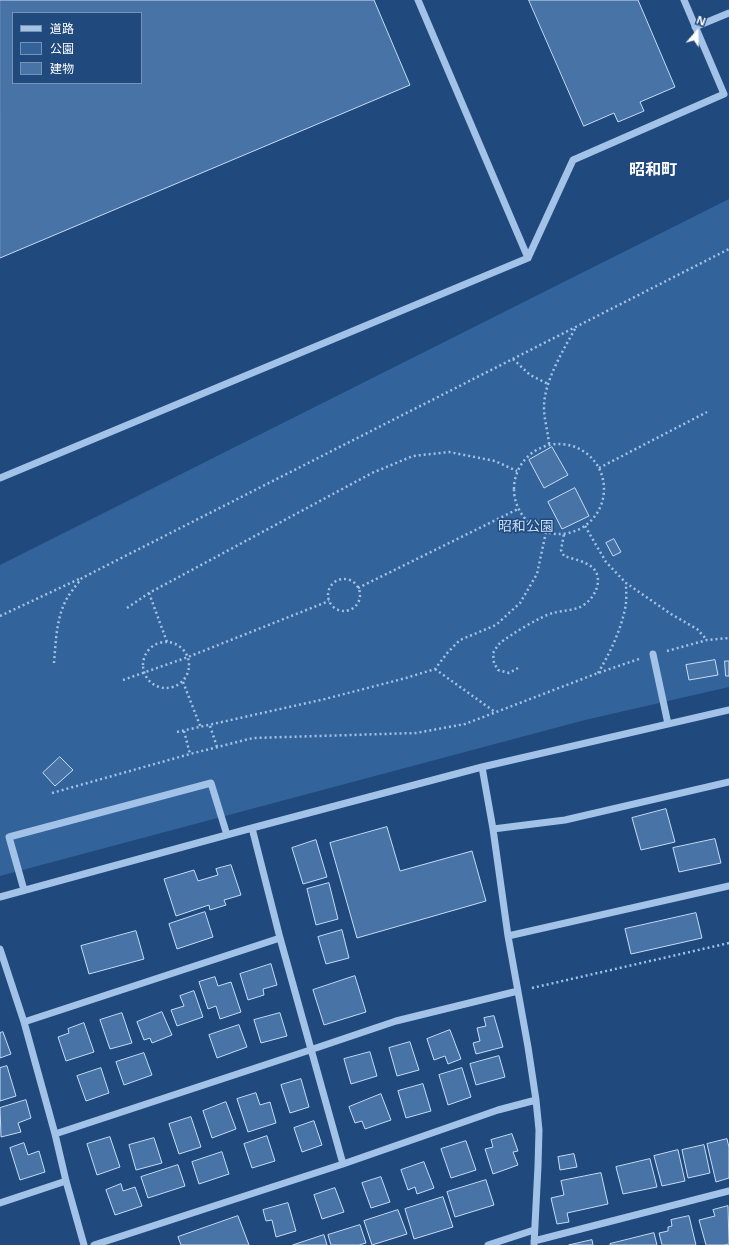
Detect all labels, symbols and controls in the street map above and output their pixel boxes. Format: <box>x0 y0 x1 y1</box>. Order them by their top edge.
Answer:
legend <box>12 12 142 84</box>
north arrow <box>677 12 717 52</box>
text: N <box>694 12 708 29</box>
text: 道路 <box>50 20 74 37</box>
text: 公園 <box>50 40 74 57</box>
text: 建物 <box>50 60 74 77</box>
district label: 昭和町 <box>629 160 677 180</box>
park label: 昭和公園 <box>498 519 554 535</box>

